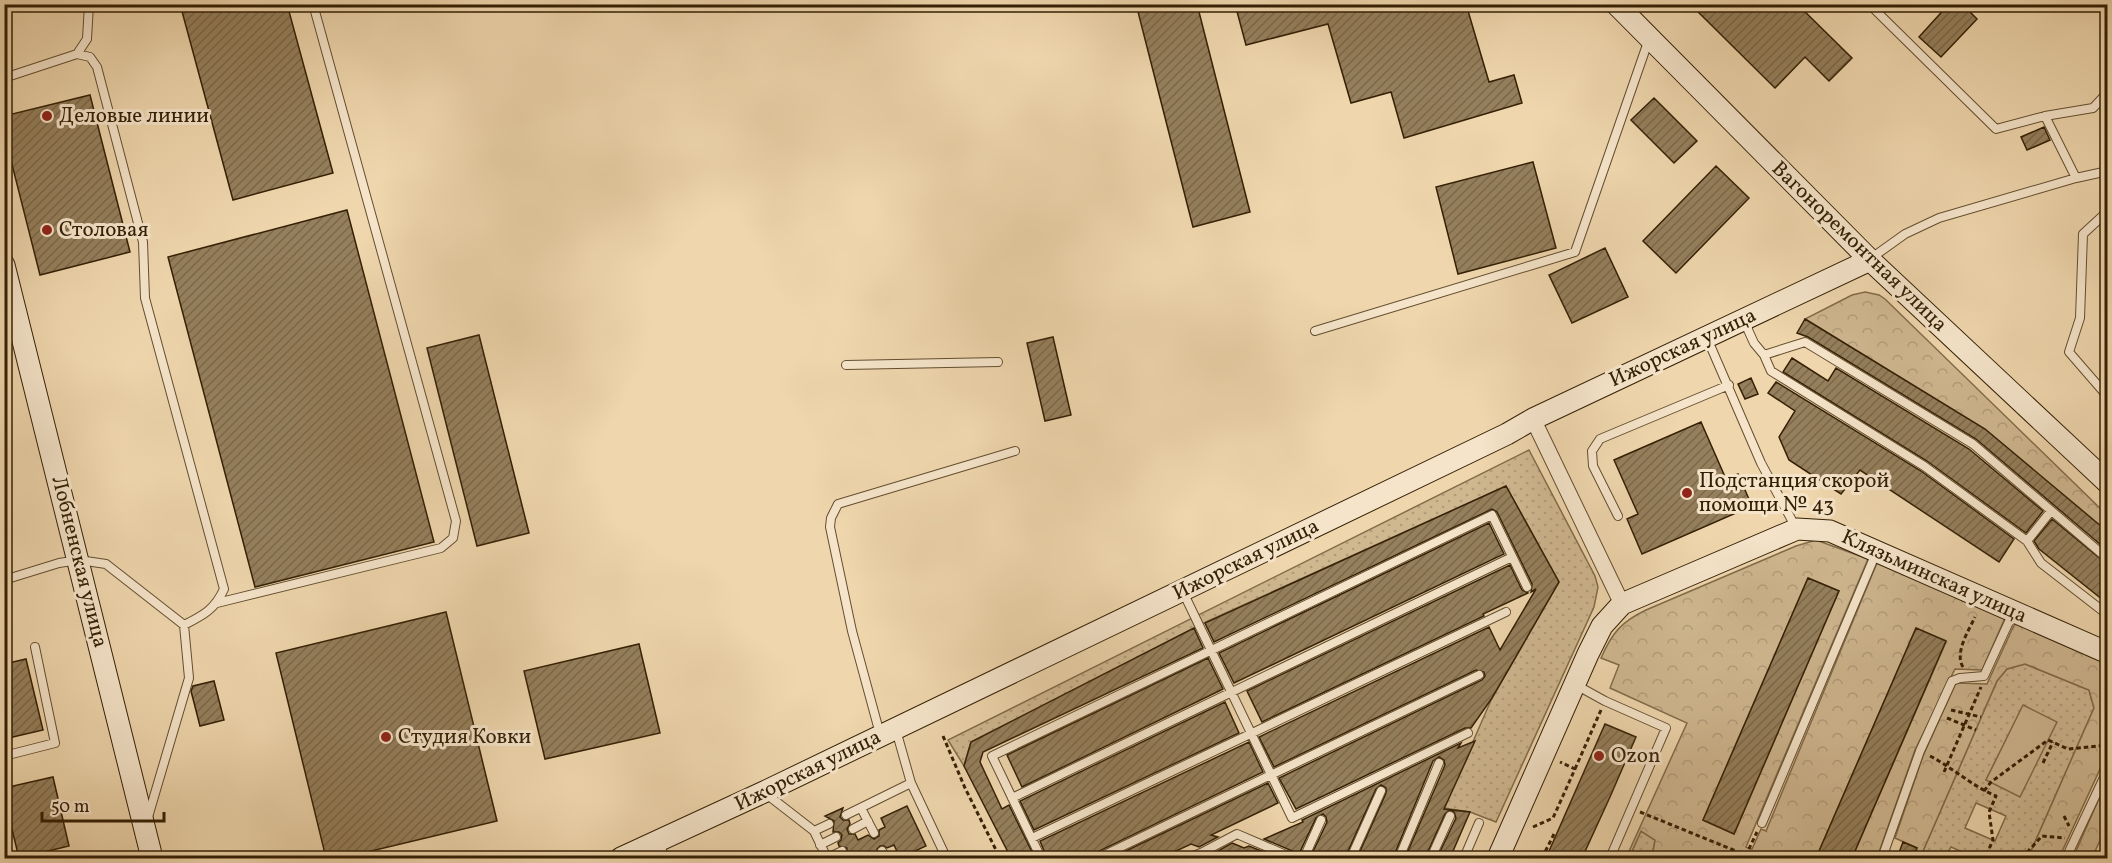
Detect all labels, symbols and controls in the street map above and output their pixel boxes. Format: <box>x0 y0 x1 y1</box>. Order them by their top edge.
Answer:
place label: Деловые линии <box>59 102 209 131</box>
marker: Деловые линии <box>40 109 54 123</box>
street label: Вагоноремонтная улица <box>1765 155 1953 339</box>
place label: Столовая <box>59 216 148 245</box>
marker: Столовая <box>40 223 54 237</box>
street label: Ижорская улица <box>1605 301 1761 395</box>
place label: Подстанция скорой помощи № 43 <box>1699 467 1889 520</box>
street label: Лобненская улица <box>44 473 114 651</box>
marker: Подстанция скорой помощи № 43 <box>1680 486 1694 500</box>
street label: Ижорская улица <box>1168 512 1324 608</box>
street label: Клязьминская улица <box>1837 523 2031 631</box>
place label: Студия Ковки <box>398 723 531 752</box>
street label: Ижорская улица <box>730 723 886 819</box>
marker: Студия Ковки <box>379 730 393 744</box>
place label: Ozon <box>1611 742 1661 771</box>
marker: Ozon <box>1592 749 1606 763</box>
scale bar <box>42 785 164 823</box>
text: 50 m <box>51 795 90 820</box>

